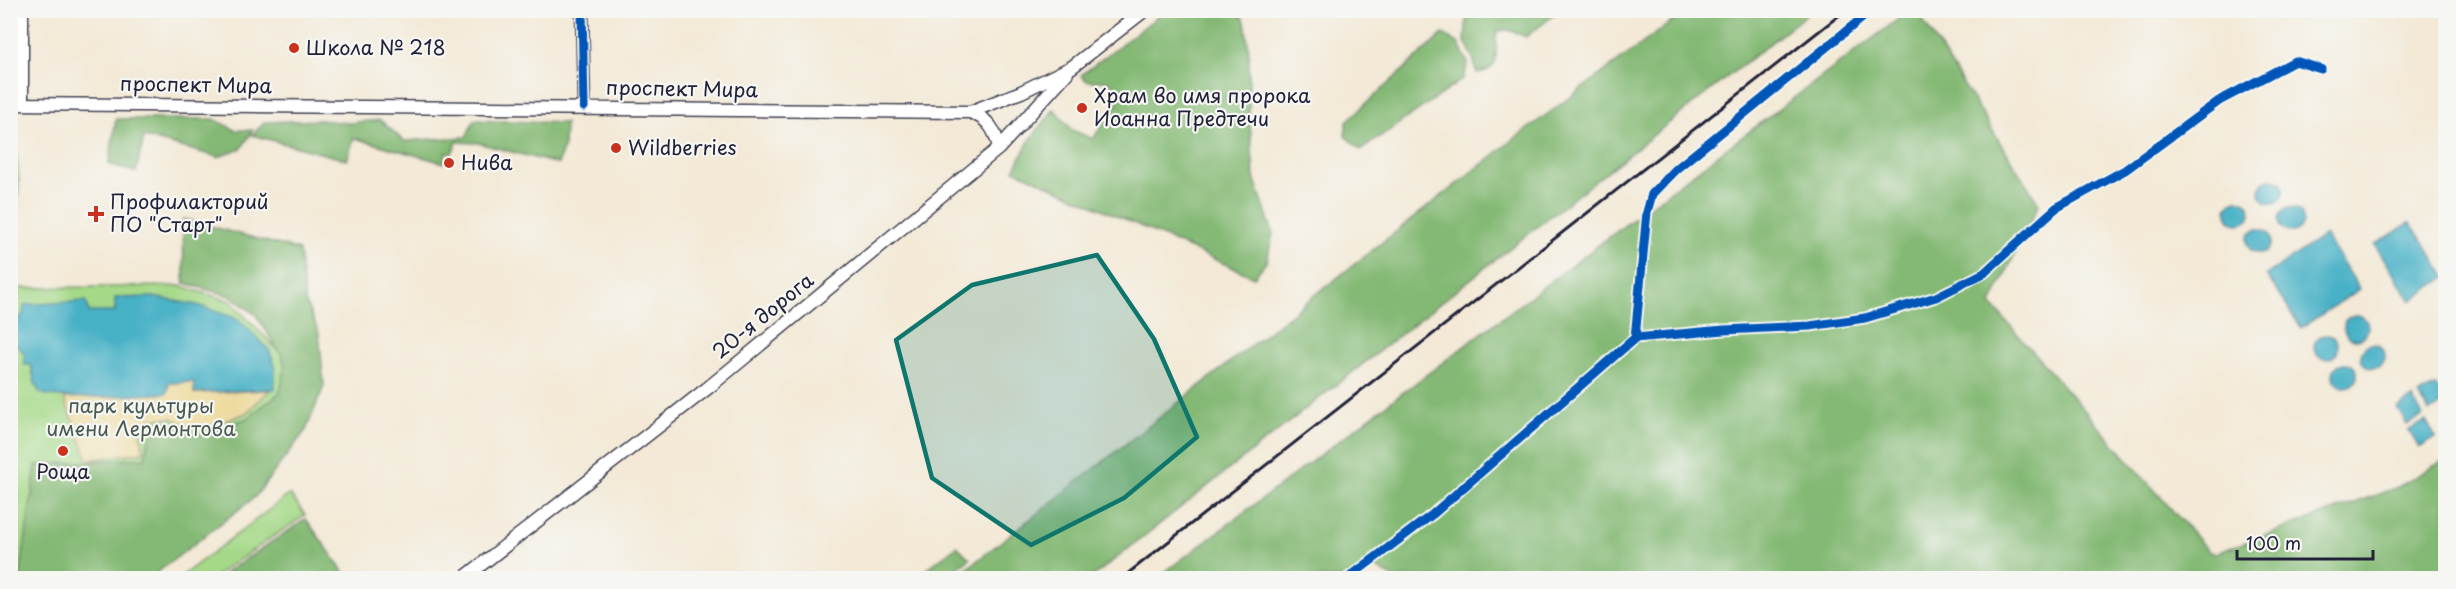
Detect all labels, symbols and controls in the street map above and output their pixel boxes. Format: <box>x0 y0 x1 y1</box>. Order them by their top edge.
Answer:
place label: Школа № 218 <box>306 32 446 62</box>
marker: Школа № 218 <box>287 41 301 55</box>
street label: проспект Мира <box>120 68 273 100</box>
street label: проспект Мира <box>606 72 759 104</box>
place label: Храм во имя пророка Иоанна Предтечи <box>1094 80 1311 133</box>
marker: Храм во имя пророка Иоанна Предтечи <box>1075 101 1089 115</box>
place label: Wildberries <box>628 132 737 162</box>
marker: Wildberries <box>609 141 623 155</box>
place label: Нива <box>461 147 513 177</box>
marker: Нива <box>442 156 456 170</box>
place label: Профилакторий ПО "Старт" <box>110 186 269 239</box>
marker: Профилакторий ПО "Старт" <box>87 205 105 223</box>
street label: 20-я дорога <box>705 265 820 366</box>
park label: парк культуры имени Лермонтова <box>46 390 236 443</box>
marker: Роща <box>56 444 70 458</box>
place label: Роща <box>36 456 90 486</box>
scale bar <box>2237 523 2374 561</box>
text: 100 m <box>2246 529 2301 556</box>

